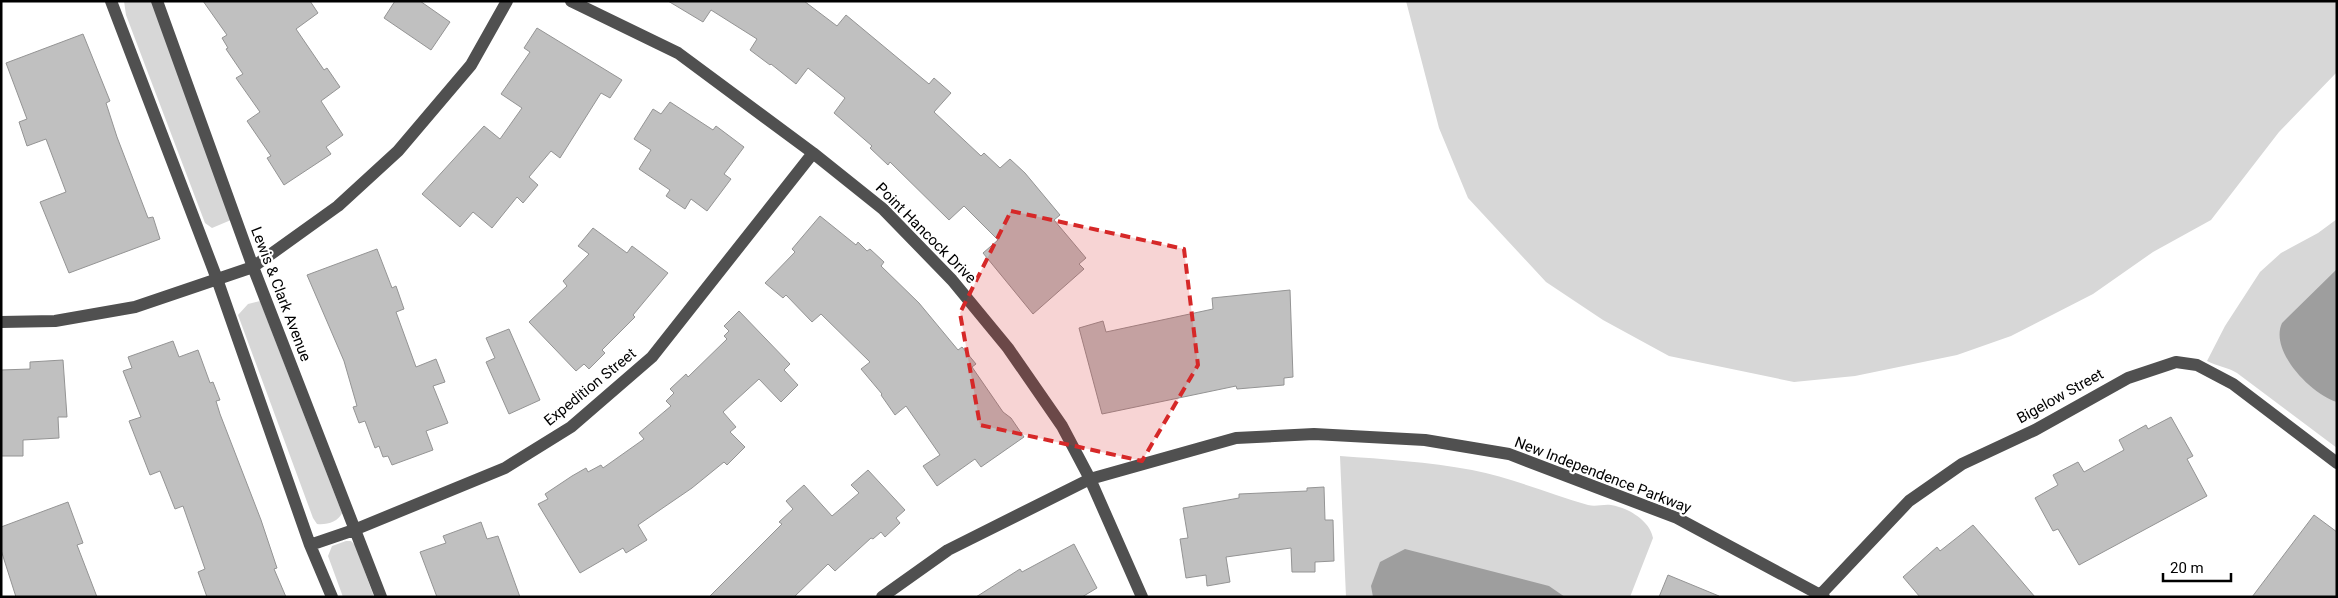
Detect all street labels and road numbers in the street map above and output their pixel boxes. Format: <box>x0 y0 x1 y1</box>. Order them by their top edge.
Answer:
street label: Point Hancock Drive <box>872 179 980 287</box>
street label: Lewis & Clark Avenue <box>247 224 315 364</box>
street label: Expedition Street <box>540 344 640 430</box>
street label: Bigelow Street <box>2014 365 2106 427</box>
street label: New Independence Parkway <box>1512 433 1694 517</box>

